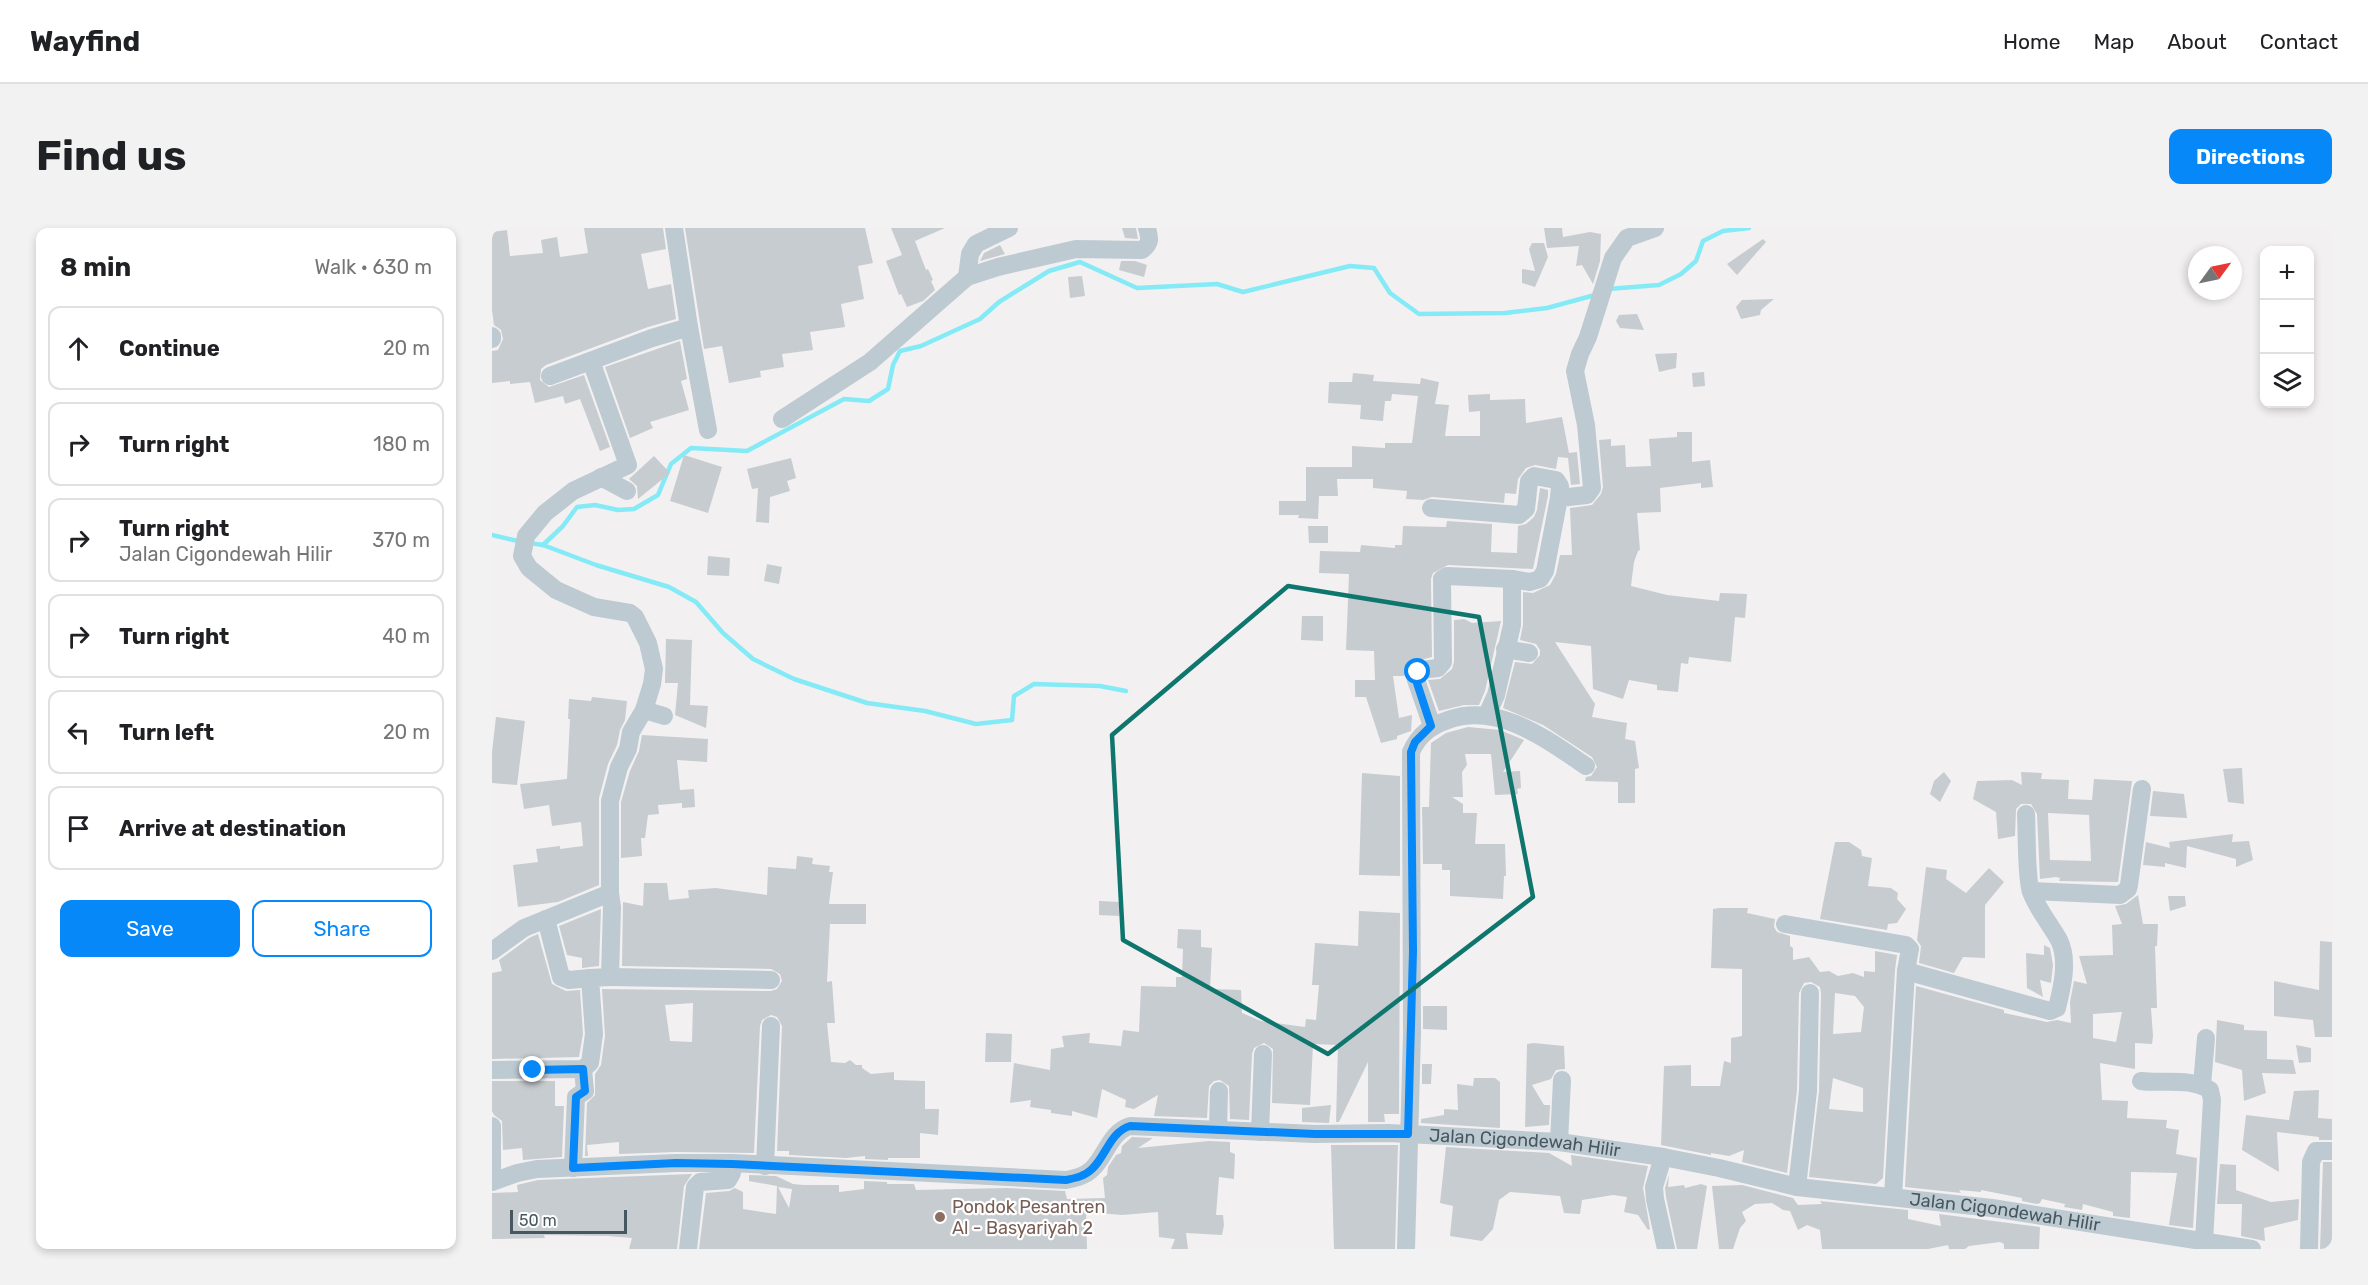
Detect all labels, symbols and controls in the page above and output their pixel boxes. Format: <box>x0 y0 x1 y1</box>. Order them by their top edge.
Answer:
text: Wayfind <box>30 25 140 58</box>
text: Home <box>2003 29 2060 54</box>
text: Map <box>2093 29 2134 54</box>
text: About <box>2167 29 2227 54</box>
text: Contact <box>2260 29 2338 54</box>
button: Directions <box>2169 129 2332 184</box>
text: Find us <box>36 131 187 181</box>
north arrow <box>2188 246 2242 300</box>
map controls <box>2260 246 2314 408</box>
button: + <box>2260 246 2314 300</box>
text: 8 min <box>60 252 131 283</box>
text: Walk · 630 m <box>315 255 432 279</box>
button: − <box>2260 300 2314 354</box>
icon: ahead <box>62 332 95 365</box>
text: Continue <box>119 335 220 362</box>
text: 20 m <box>383 336 430 360</box>
button: layers <box>2260 354 2314 408</box>
icon: right <box>62 428 95 461</box>
text: Turn right <box>119 431 229 458</box>
text: 180 m <box>373 432 430 456</box>
text: Turn right <box>119 515 229 542</box>
icon: right <box>62 524 95 557</box>
text: 370 m <box>372 528 430 552</box>
text: Jalan Cigondewah Hilir <box>119 542 332 566</box>
icon: right <box>62 620 95 653</box>
text: Turn right <box>119 623 229 650</box>
text: 40 m <box>382 624 430 648</box>
route start <box>1404 658 1430 684</box>
icon: left <box>62 716 95 749</box>
text: Turn left <box>119 719 214 746</box>
text: 20 m <box>383 720 430 744</box>
icon: arrive <box>62 812 95 845</box>
text: Arrive at destination <box>119 815 346 842</box>
button: Save <box>60 900 240 957</box>
button: Share <box>252 900 432 957</box>
route end <box>519 1056 545 1082</box>
street label: Jalan Cigondewah Hilir <box>1428 1124 1622 1162</box>
street label: Jalan Cigondewah Hilir <box>1909 1188 2102 1236</box>
place label: Pondok Pesantren Al - Basyariyah 2 <box>952 1196 1105 1239</box>
scale bar <box>510 1207 627 1234</box>
marker: Pondok Pesantren Al - Basyariyah 2 <box>933 1210 947 1224</box>
text: 50 m <box>519 1211 557 1230</box>

